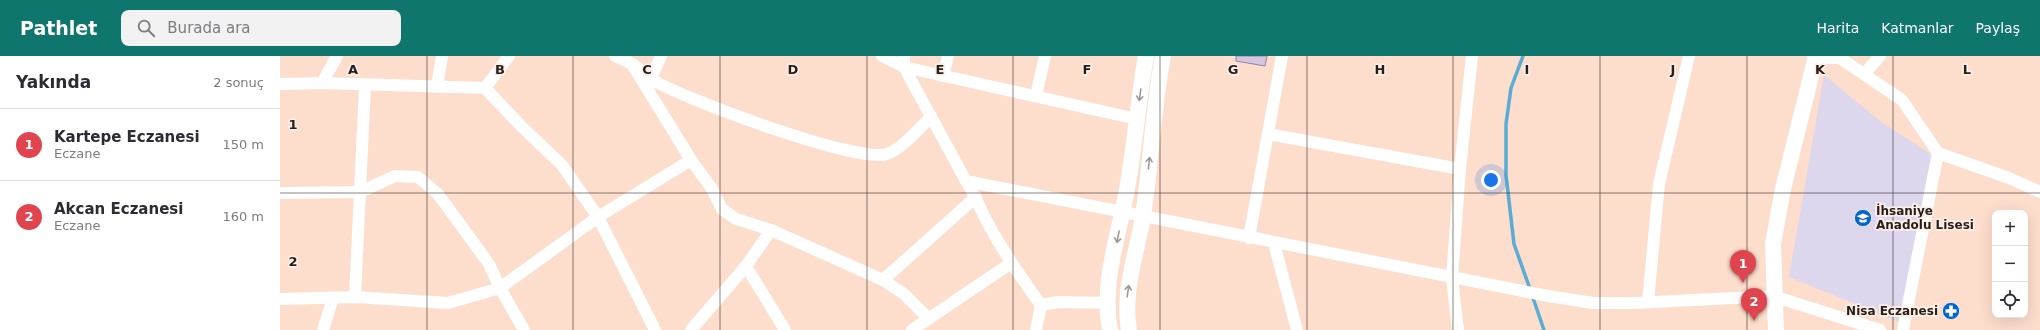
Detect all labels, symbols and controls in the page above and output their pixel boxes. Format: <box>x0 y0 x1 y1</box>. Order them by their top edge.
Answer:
search box <box>121 10 401 46</box>
text: Pathlet <box>20 17 97 39</box>
icon: search <box>135 17 157 39</box>
text: Burada ara <box>167 19 251 37</box>
text: Harita <box>1816 20 1859 36</box>
text: Katmanlar <box>1881 20 1954 36</box>
text: Paylaş <box>1976 20 2020 36</box>
text: A <box>348 62 358 77</box>
text: B <box>495 62 505 77</box>
text: C <box>642 62 652 77</box>
text: D <box>788 62 799 77</box>
text: E <box>936 62 944 77</box>
text: F <box>1083 62 1091 77</box>
text: G <box>1228 62 1238 77</box>
text: H <box>1375 62 1385 77</box>
text: I <box>1525 62 1529 77</box>
text: J <box>1670 62 1675 77</box>
text: K <box>1815 62 1826 77</box>
text: L <box>1963 62 1971 77</box>
text: Yakında <box>16 72 91 92</box>
text: 2 sonuç <box>213 75 264 90</box>
one-way arrow <box>1136 88 1144 101</box>
text: 1 <box>288 117 298 132</box>
text: Kartepe Eczanesi <box>54 128 200 146</box>
text: 1 <box>24 137 34 152</box>
text: 150 m <box>222 137 264 152</box>
text: Eczane <box>54 146 100 161</box>
one-way arrow <box>1145 157 1153 170</box>
your location <box>1481 170 1501 190</box>
text: Akcan Eczanesi <box>54 200 183 218</box>
place label: İhsaniye Anadolu Lisesi <box>1876 203 1974 232</box>
school or university icon: İhsaniye Anadolu Lisesi <box>1853 208 1873 228</box>
text: 2 <box>24 209 34 224</box>
text: 160 m <box>222 209 264 224</box>
map controls <box>1992 210 2028 318</box>
button: + <box>1992 210 2028 246</box>
text: Eczane <box>54 218 100 233</box>
one-way arrow <box>1114 230 1122 243</box>
button: − <box>1992 246 2028 282</box>
pin: 1 <box>1730 250 1756 283</box>
text: 2 <box>288 254 298 269</box>
button: locate <box>1992 282 2028 318</box>
one-way arrow <box>1124 285 1132 298</box>
pin: 2 <box>1741 288 1767 321</box>
pharmacy icon: Nisa Eczanesi <box>1941 301 1961 321</box>
place label: Nisa Eczanesi <box>1846 304 1938 318</box>

